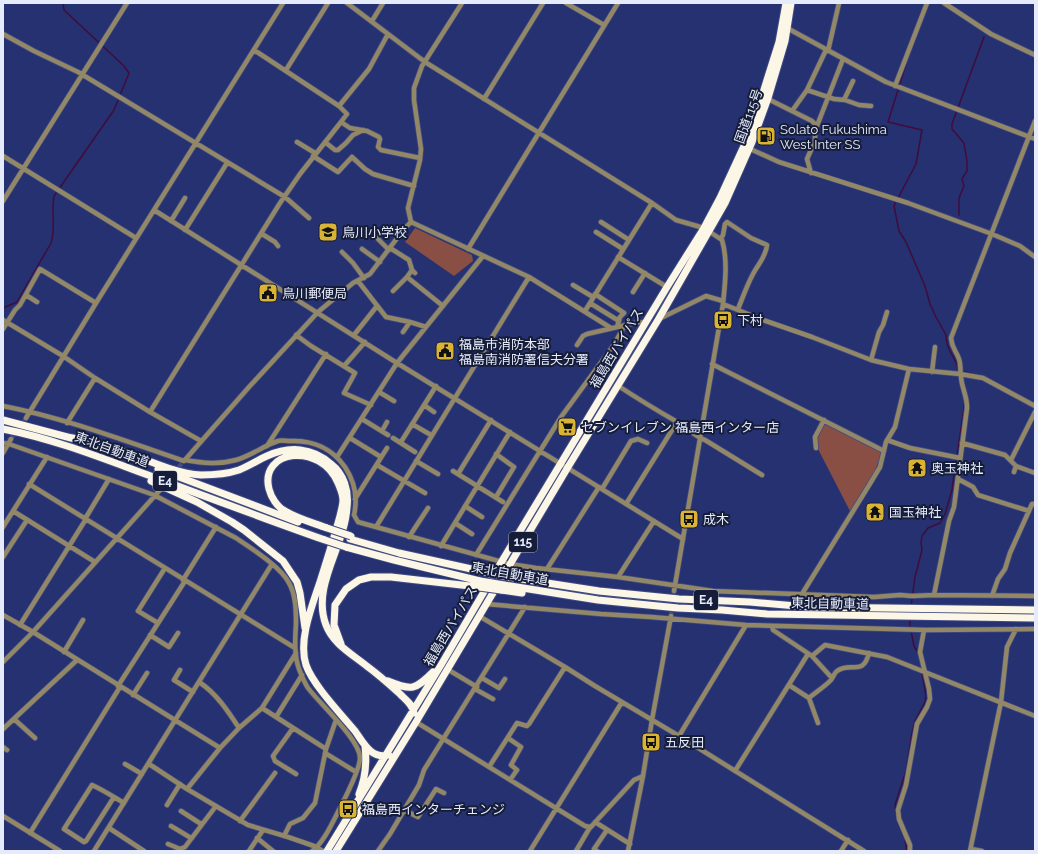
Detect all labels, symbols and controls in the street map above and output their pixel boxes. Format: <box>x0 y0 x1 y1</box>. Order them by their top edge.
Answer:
street label: 国道115号 <box>732 87 765 146</box>
place label: Solato Fukushima West Inter SS <box>780 122 887 152</box>
fuel station icon: Solato Fukushima West Inter SS <box>755 125 777 147</box>
school or university icon: 鳥川小学校 <box>317 221 339 243</box>
place label: 鳥川小学校 <box>342 225 407 240</box>
public building icon: 鳥川郵便局 <box>257 282 279 304</box>
place label: 鳥川郵便局 <box>282 286 347 301</box>
street label: 福島西バイパス <box>587 306 646 391</box>
bus stop icon: 下村 <box>712 309 734 331</box>
place label: 下村 <box>737 313 763 328</box>
place label: 福島市消防本部 福島南消防署信夫分署 <box>459 337 589 367</box>
public building icon: 福島市消防本部 福島南消防署信夫分署 <box>434 340 456 362</box>
supermarket icon: セブンイレブン 福島西インター店 <box>556 416 578 438</box>
place label: セブンイレブン 福島西インター店 <box>581 420 779 435</box>
street label: 東北自動車道 <box>73 429 151 470</box>
temple icon: 奥玉神社 <box>906 457 928 479</box>
place label: 奥玉神社 <box>931 461 983 476</box>
road number: E4 <box>153 471 177 491</box>
temple icon: 国玉神社 <box>864 501 886 523</box>
place label: 国玉神社 <box>889 505 941 520</box>
bus stop icon: 成木 <box>678 508 700 530</box>
place label: 成木 <box>703 512 729 527</box>
road number: 115 <box>509 532 537 552</box>
street label: 東北自動車道 <box>470 559 550 588</box>
street label: 福島西バイパス <box>421 584 480 669</box>
road number: E4 <box>694 590 718 610</box>
street label: 東北自動車道 <box>791 595 869 612</box>
bus stop icon: 五反田 <box>640 731 662 753</box>
place label: 五反田 <box>665 735 704 750</box>
bus stop icon: 福島西インターチェンジ <box>337 798 359 820</box>
place label: 福島西インターチェンジ <box>362 802 505 817</box>

